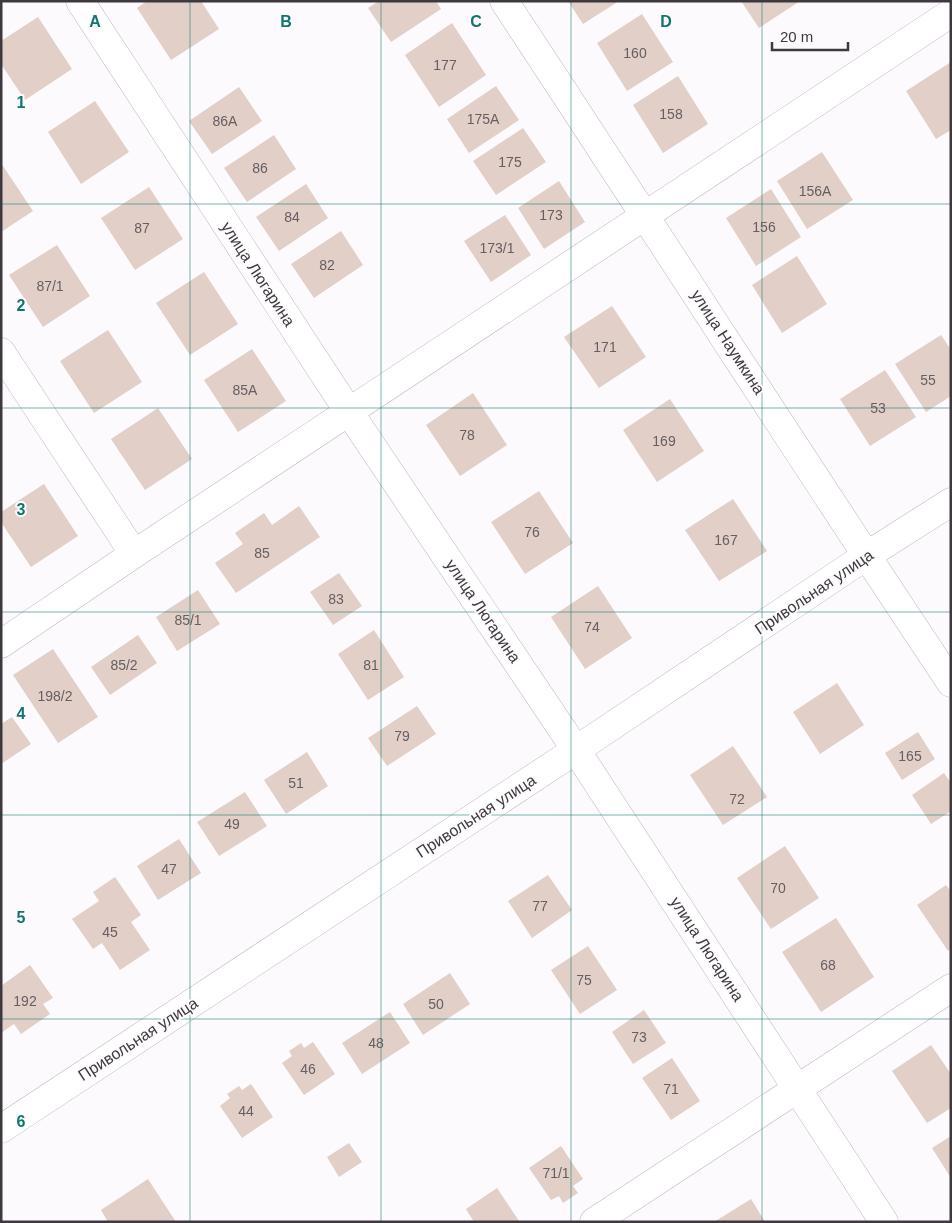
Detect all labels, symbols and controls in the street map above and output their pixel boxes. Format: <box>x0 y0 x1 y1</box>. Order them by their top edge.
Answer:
text: A <box>89 13 101 30</box>
text: B <box>280 13 292 30</box>
text: C <box>470 13 482 30</box>
text: D <box>660 13 672 30</box>
scale bar <box>772 20 848 52</box>
text: 20 m <box>780 28 813 45</box>
house number: 160 <box>623 45 647 61</box>
house number: 177 <box>433 57 457 73</box>
text: 1 <box>17 94 26 111</box>
house number: 158 <box>659 106 683 122</box>
house number: 175А <box>467 111 500 127</box>
house number: 86А <box>213 113 238 129</box>
house number: 175 <box>498 154 522 170</box>
house number: 86 <box>252 160 268 176</box>
house number: 156А <box>799 183 832 199</box>
house number: 173 <box>539 207 563 223</box>
house number: 84 <box>284 209 300 225</box>
street label: улица Люгарина <box>218 219 298 329</box>
house number: 156 <box>752 219 776 235</box>
house number: 87 <box>134 220 150 236</box>
house number: 173/1 <box>479 240 515 256</box>
house number: 82 <box>319 257 335 273</box>
house number: 87/1 <box>36 278 64 294</box>
street label: улица Наумкина <box>688 287 768 398</box>
text: 2 <box>17 297 26 314</box>
house number: 171 <box>593 339 617 355</box>
house number: 55 <box>920 372 936 388</box>
house number: 85А <box>233 382 258 398</box>
house number: 53 <box>870 400 886 416</box>
house number: 78 <box>459 427 475 443</box>
house number: 169 <box>652 433 676 449</box>
text: 3 <box>17 501 26 518</box>
house number: 76 <box>524 524 540 540</box>
house number: 167 <box>714 532 738 548</box>
house number: 85 <box>254 545 270 561</box>
street label: Привольная улица <box>752 546 876 638</box>
street label: улица Люгарина <box>442 556 524 666</box>
house number: 83 <box>328 591 344 607</box>
house number: 85/1 <box>174 612 202 628</box>
house number: 74 <box>584 619 600 635</box>
house number: 85/2 <box>110 657 138 673</box>
house number: 81 <box>363 657 379 673</box>
house number: 198/2 <box>37 688 73 704</box>
text: 4 <box>17 705 26 722</box>
house number: 79 <box>394 728 410 744</box>
house number: 165 <box>898 748 922 764</box>
street label: Привольная улица <box>413 771 539 861</box>
house number: 51 <box>288 775 304 791</box>
house number: 72 <box>729 791 745 807</box>
house number: 49 <box>224 816 240 832</box>
house number: 47 <box>161 861 177 877</box>
house number: 70 <box>770 880 786 896</box>
street label: улица Люгарина <box>667 894 747 1004</box>
house number: 77 <box>532 898 548 914</box>
text: 5 <box>17 909 26 926</box>
house number: 45 <box>102 924 118 940</box>
house number: 68 <box>820 957 836 973</box>
house number: 75 <box>576 972 592 988</box>
house number: 192 <box>13 993 37 1009</box>
street label: Привольная улица <box>75 994 201 1084</box>
house number: 50 <box>428 996 444 1012</box>
house number: 73 <box>631 1029 647 1045</box>
house number: 48 <box>368 1035 384 1051</box>
house number: 46 <box>300 1061 316 1077</box>
house number: 71 <box>663 1081 679 1097</box>
house number: 44 <box>238 1103 254 1119</box>
text: 6 <box>17 1113 26 1130</box>
house number: 71/1 <box>542 1165 570 1181</box>

